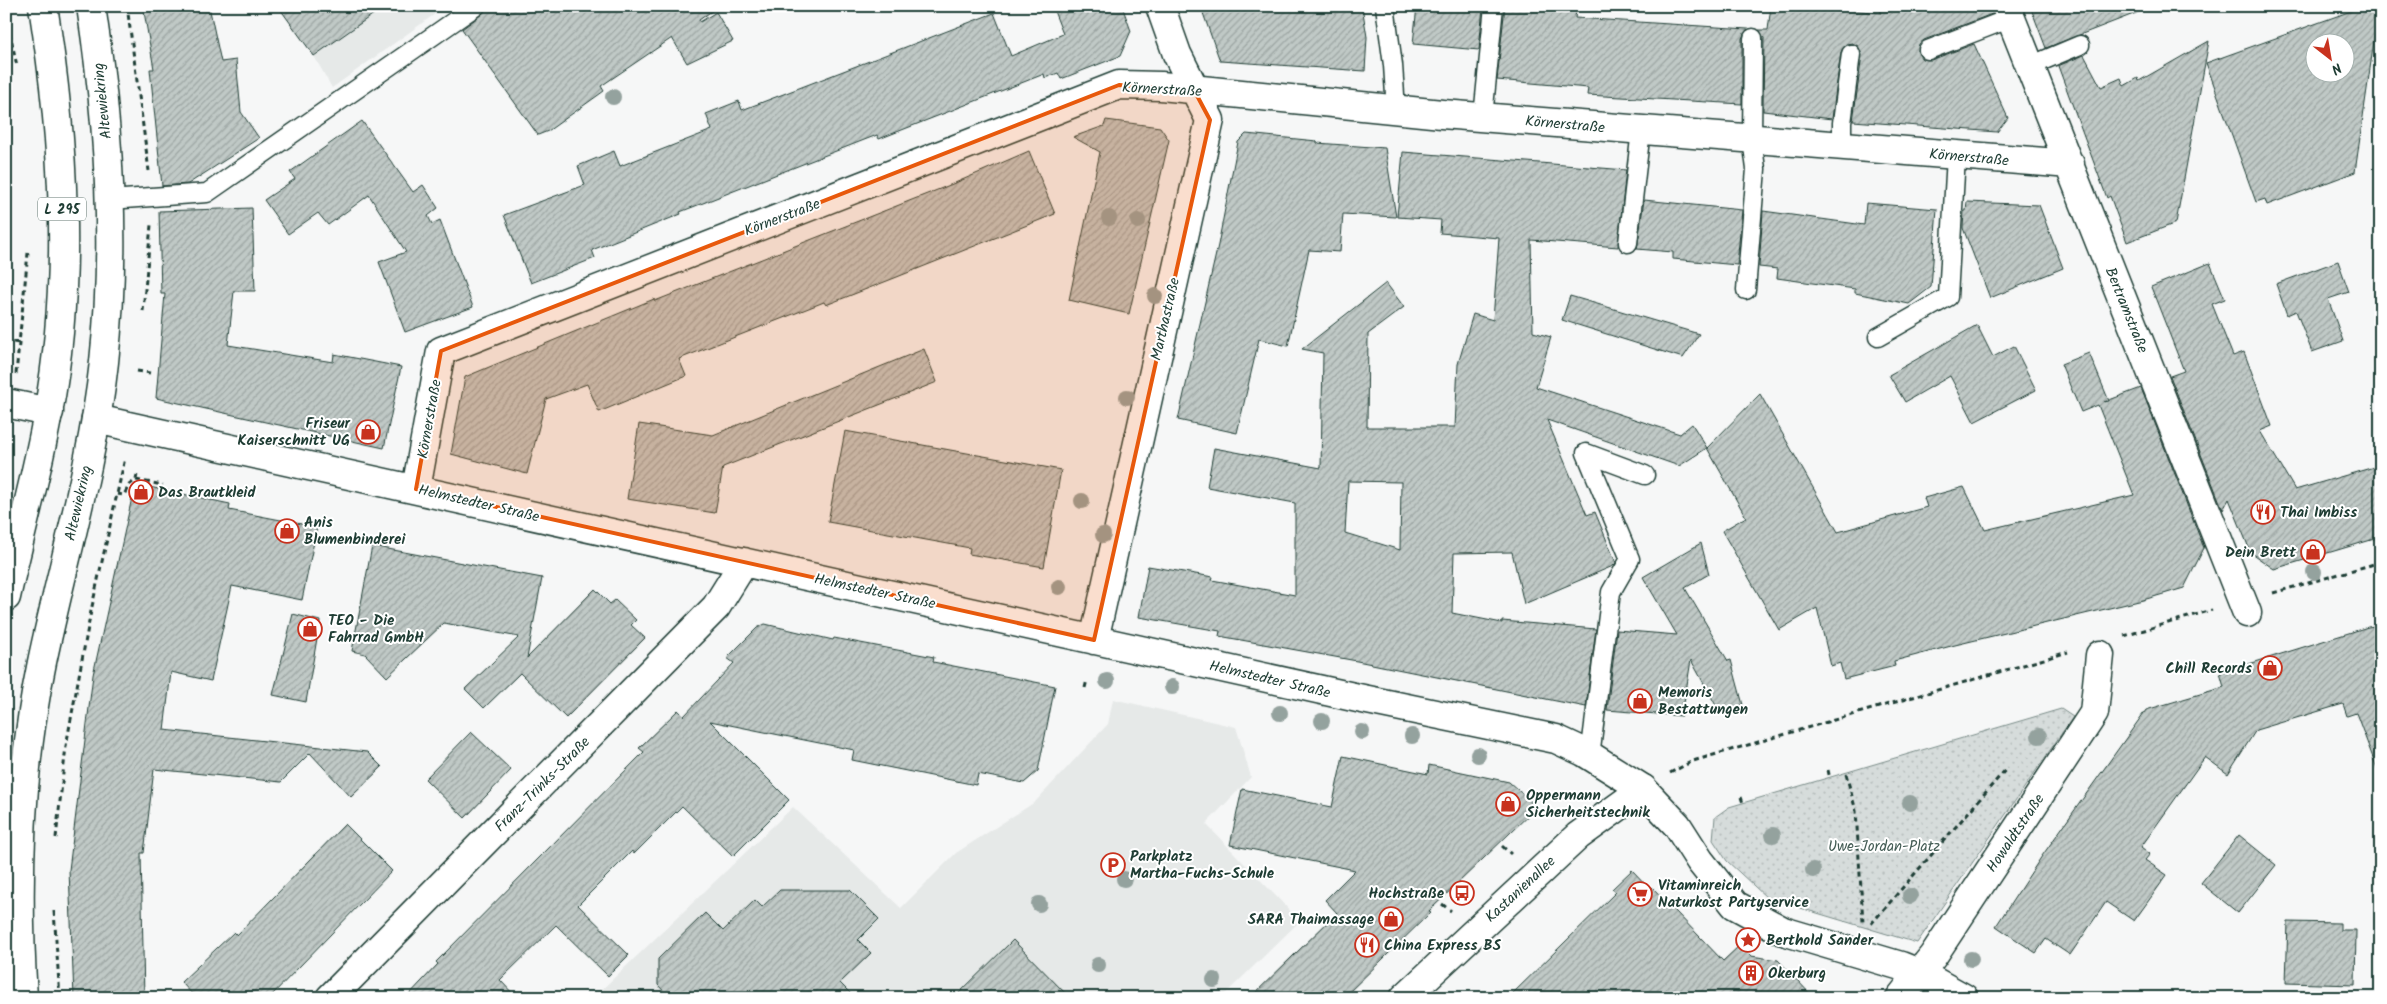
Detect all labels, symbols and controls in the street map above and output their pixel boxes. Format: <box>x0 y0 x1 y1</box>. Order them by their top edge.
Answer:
north arrow <box>2304 32 2354 82</box>
text: N <box>2327 57 2346 80</box>
street label: Altewiekring <box>87 62 119 140</box>
street label: Körnerstraße <box>1121 76 1203 104</box>
street label: Körnerstraße <box>1524 110 1606 140</box>
street label: Körnerstraße <box>1928 143 2010 173</box>
street label: Körnerstraße <box>741 192 824 243</box>
road number: L 295 <box>38 198 86 220</box>
street label: Bertramstraße <box>2098 264 2154 357</box>
street label: Marthastraße <box>1145 275 1187 363</box>
street label: Körnerstraße <box>411 377 449 461</box>
place label: Friseur Kaiserschnitt UG <box>237 412 351 453</box>
shop icon: Friseur Kaiserschnitt UG <box>355 419 381 445</box>
street label: Altewiekring <box>59 463 99 543</box>
street label: Helmstedter Straße <box>416 478 542 530</box>
shop icon: Das Brautkleid <box>128 479 154 505</box>
place label: Das Brautkleid <box>158 481 257 505</box>
restaurant icon: Thai Imbiss <box>2250 499 2276 525</box>
place label: Thai Imbiss <box>2280 501 2357 525</box>
place label: Anis Blumenbinderei <box>304 511 406 552</box>
shop icon: Anis Blumenbinderei <box>274 518 300 544</box>
shop icon: Dein Brett <box>2300 539 2326 565</box>
place label: Dein Brett <box>2225 541 2296 565</box>
street label: Helmstedter Straße <box>812 567 938 617</box>
place label: TEO - Die Fahrrad GmbH <box>328 609 424 650</box>
shop icon: TEO - Die Fahrrad GmbH <box>297 616 323 642</box>
street label: Helmstedter Straße <box>1207 654 1333 706</box>
shop icon: Chill Records <box>2257 655 2283 681</box>
place label: Chill Records <box>2166 657 2252 681</box>
place label: Memoris Bestattungen <box>1658 681 1748 722</box>
shop icon: Memoris Bestattungen <box>1627 688 1653 714</box>
street label: Franz-Trinks-Straße <box>489 731 596 838</box>
place label: Oppermann Sicherheitstechnik <box>1526 784 1650 825</box>
street label: Howaldtstraße <box>1981 789 2051 878</box>
shop icon: Oppermann Sicherheitstechnik <box>1495 791 1521 817</box>
park label: Uwe-Jordan-Platz <box>1828 835 1940 859</box>
place label: Parkplatz Martha-Fuchs-Schule <box>1130 845 1275 886</box>
street label: Kastanienallee <box>1480 850 1562 929</box>
parking icon: Parkplatz Martha-Fuchs-Schule <box>1100 852 1126 878</box>
place label: Vitaminreich Naturkost Partyservice <box>1658 874 1810 915</box>
bus stop icon: Hochstraße <box>1449 880 1475 906</box>
supermarket icon: Vitaminreich Naturkost Partyservice <box>1627 881 1653 907</box>
place label: Hochstraße <box>1368 882 1445 906</box>
shop icon: SARA Thaimassage <box>1378 906 1404 932</box>
place label: SARA Thaimassage <box>1248 908 1375 932</box>
place icon: Berthold Sander <box>1735 927 1761 953</box>
place label: Berthold Sander <box>1766 929 1874 953</box>
restaurant icon: China Express BS <box>1354 932 1380 958</box>
place label: China Express BS <box>1384 934 1502 958</box>
building icon: Okerburg <box>1738 960 1764 986</box>
place label: Okerburg <box>1768 962 1826 986</box>

